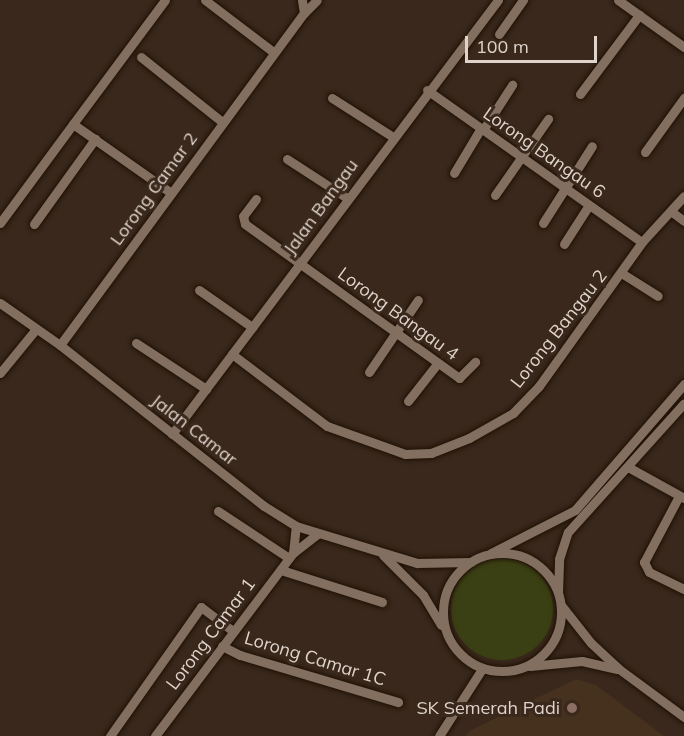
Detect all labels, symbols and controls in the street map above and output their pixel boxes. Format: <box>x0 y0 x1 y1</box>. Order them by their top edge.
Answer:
scale bar <box>468 24 600 62</box>
text: 100 m <box>476 35 529 58</box>
street label: Lorong Bangau 6 <box>479 103 609 203</box>
street label: Lorong Camar 2 <box>106 128 202 250</box>
street label: Jalan Bangau <box>279 155 363 259</box>
street label: Lorong Bangau 4 <box>333 263 463 365</box>
street label: Lorong Bangau 2 <box>506 266 612 392</box>
street label: Jalan Camar <box>147 390 241 470</box>
street label: Lorong Camar 1 <box>162 574 260 694</box>
street label: Lorong Camar 1C <box>242 627 388 691</box>
place label: SK Semerah Padi <box>416 697 560 719</box>
marker: SK Semerah Padi <box>565 701 579 715</box>

